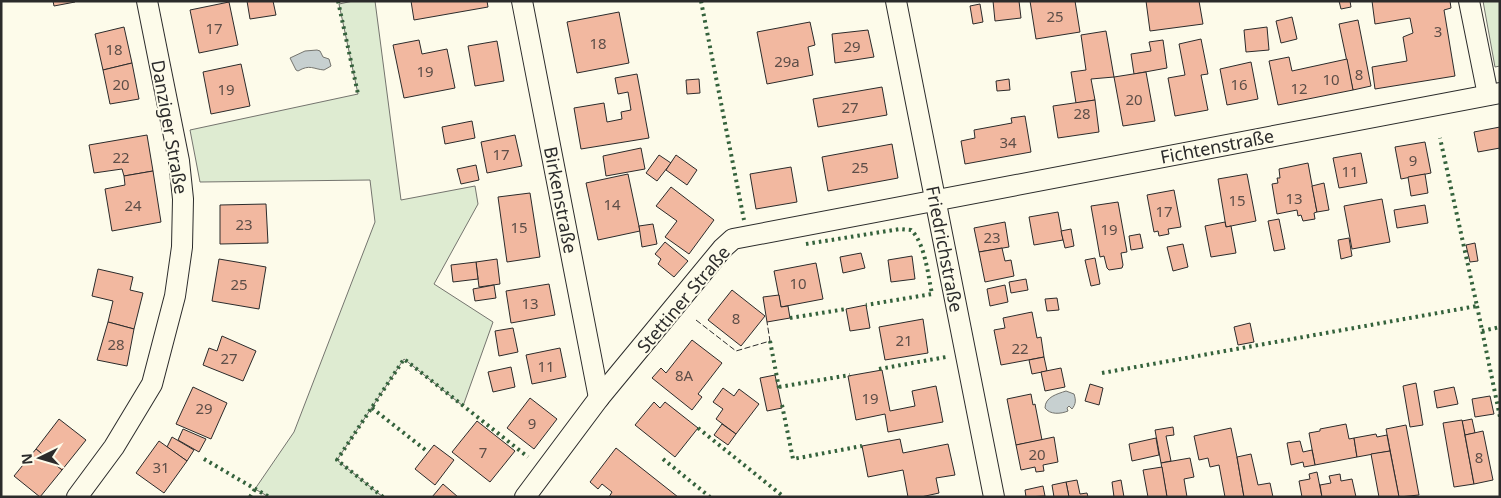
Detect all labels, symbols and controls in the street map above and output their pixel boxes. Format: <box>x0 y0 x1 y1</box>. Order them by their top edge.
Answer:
house number: 25 <box>1046 6 1064 26</box>
house number: 17 <box>205 18 223 38</box>
house number: 3 <box>1434 21 1442 41</box>
house number: 18 <box>589 33 607 53</box>
house number: 29 <box>843 36 861 56</box>
house number: 18 <box>105 39 123 59</box>
house number: 29a <box>774 51 800 71</box>
street label: Danziger Straße <box>146 58 194 196</box>
house number: 19 <box>416 61 434 81</box>
house number: 8 <box>1355 64 1363 84</box>
house number: 10 <box>1322 69 1340 89</box>
house number: 20 <box>112 74 130 94</box>
house number: 16 <box>1230 74 1248 94</box>
house number: 12 <box>1290 78 1308 98</box>
house number: 19 <box>217 79 235 99</box>
house number: 20 <box>1125 89 1143 109</box>
house number: 27 <box>841 97 859 117</box>
house number: 28 <box>1073 103 1091 123</box>
street label: Fichtenstraße <box>1158 123 1276 169</box>
house number: 34 <box>999 132 1017 152</box>
house number: 17 <box>492 144 510 164</box>
street label: Birkenstraße <box>539 144 583 256</box>
house number: 22 <box>112 147 130 167</box>
house number: 9 <box>1409 150 1417 170</box>
house number: 25 <box>851 157 869 177</box>
house number: 11 <box>1341 161 1359 181</box>
street label: Friedrichstraße <box>921 184 969 314</box>
house number: 13 <box>1285 188 1303 208</box>
house number: 15 <box>1228 190 1246 210</box>
house number: 14 <box>603 194 621 214</box>
house number: 24 <box>124 195 142 215</box>
house number: 17 <box>1155 201 1173 221</box>
house number: 23 <box>235 214 253 234</box>
house number: 15 <box>510 217 528 237</box>
house number: 19 <box>1100 219 1118 239</box>
house number: 23 <box>983 227 1001 247</box>
street label: Stettiner Straße <box>631 240 735 358</box>
house number: 10 <box>789 273 807 293</box>
house number: 25 <box>230 274 248 294</box>
house number: 13 <box>521 293 539 313</box>
house number: 8 <box>732 308 740 328</box>
house number: 21 <box>895 330 913 350</box>
house number: 28 <box>107 334 125 354</box>
house number: 22 <box>1011 338 1029 358</box>
house number: 27 <box>220 348 238 368</box>
house number: 11 <box>537 356 555 376</box>
house number: 8A <box>675 365 693 385</box>
house number: 19 <box>861 388 879 408</box>
house number: 29 <box>195 398 213 418</box>
house number: 9 <box>528 413 536 433</box>
north arrow <box>15 433 65 483</box>
house number: 7 <box>479 442 487 462</box>
house number: 20 <box>1028 444 1046 464</box>
house number: 8 <box>1475 447 1483 467</box>
text: N <box>17 453 37 466</box>
house number: 31 <box>152 457 170 477</box>

